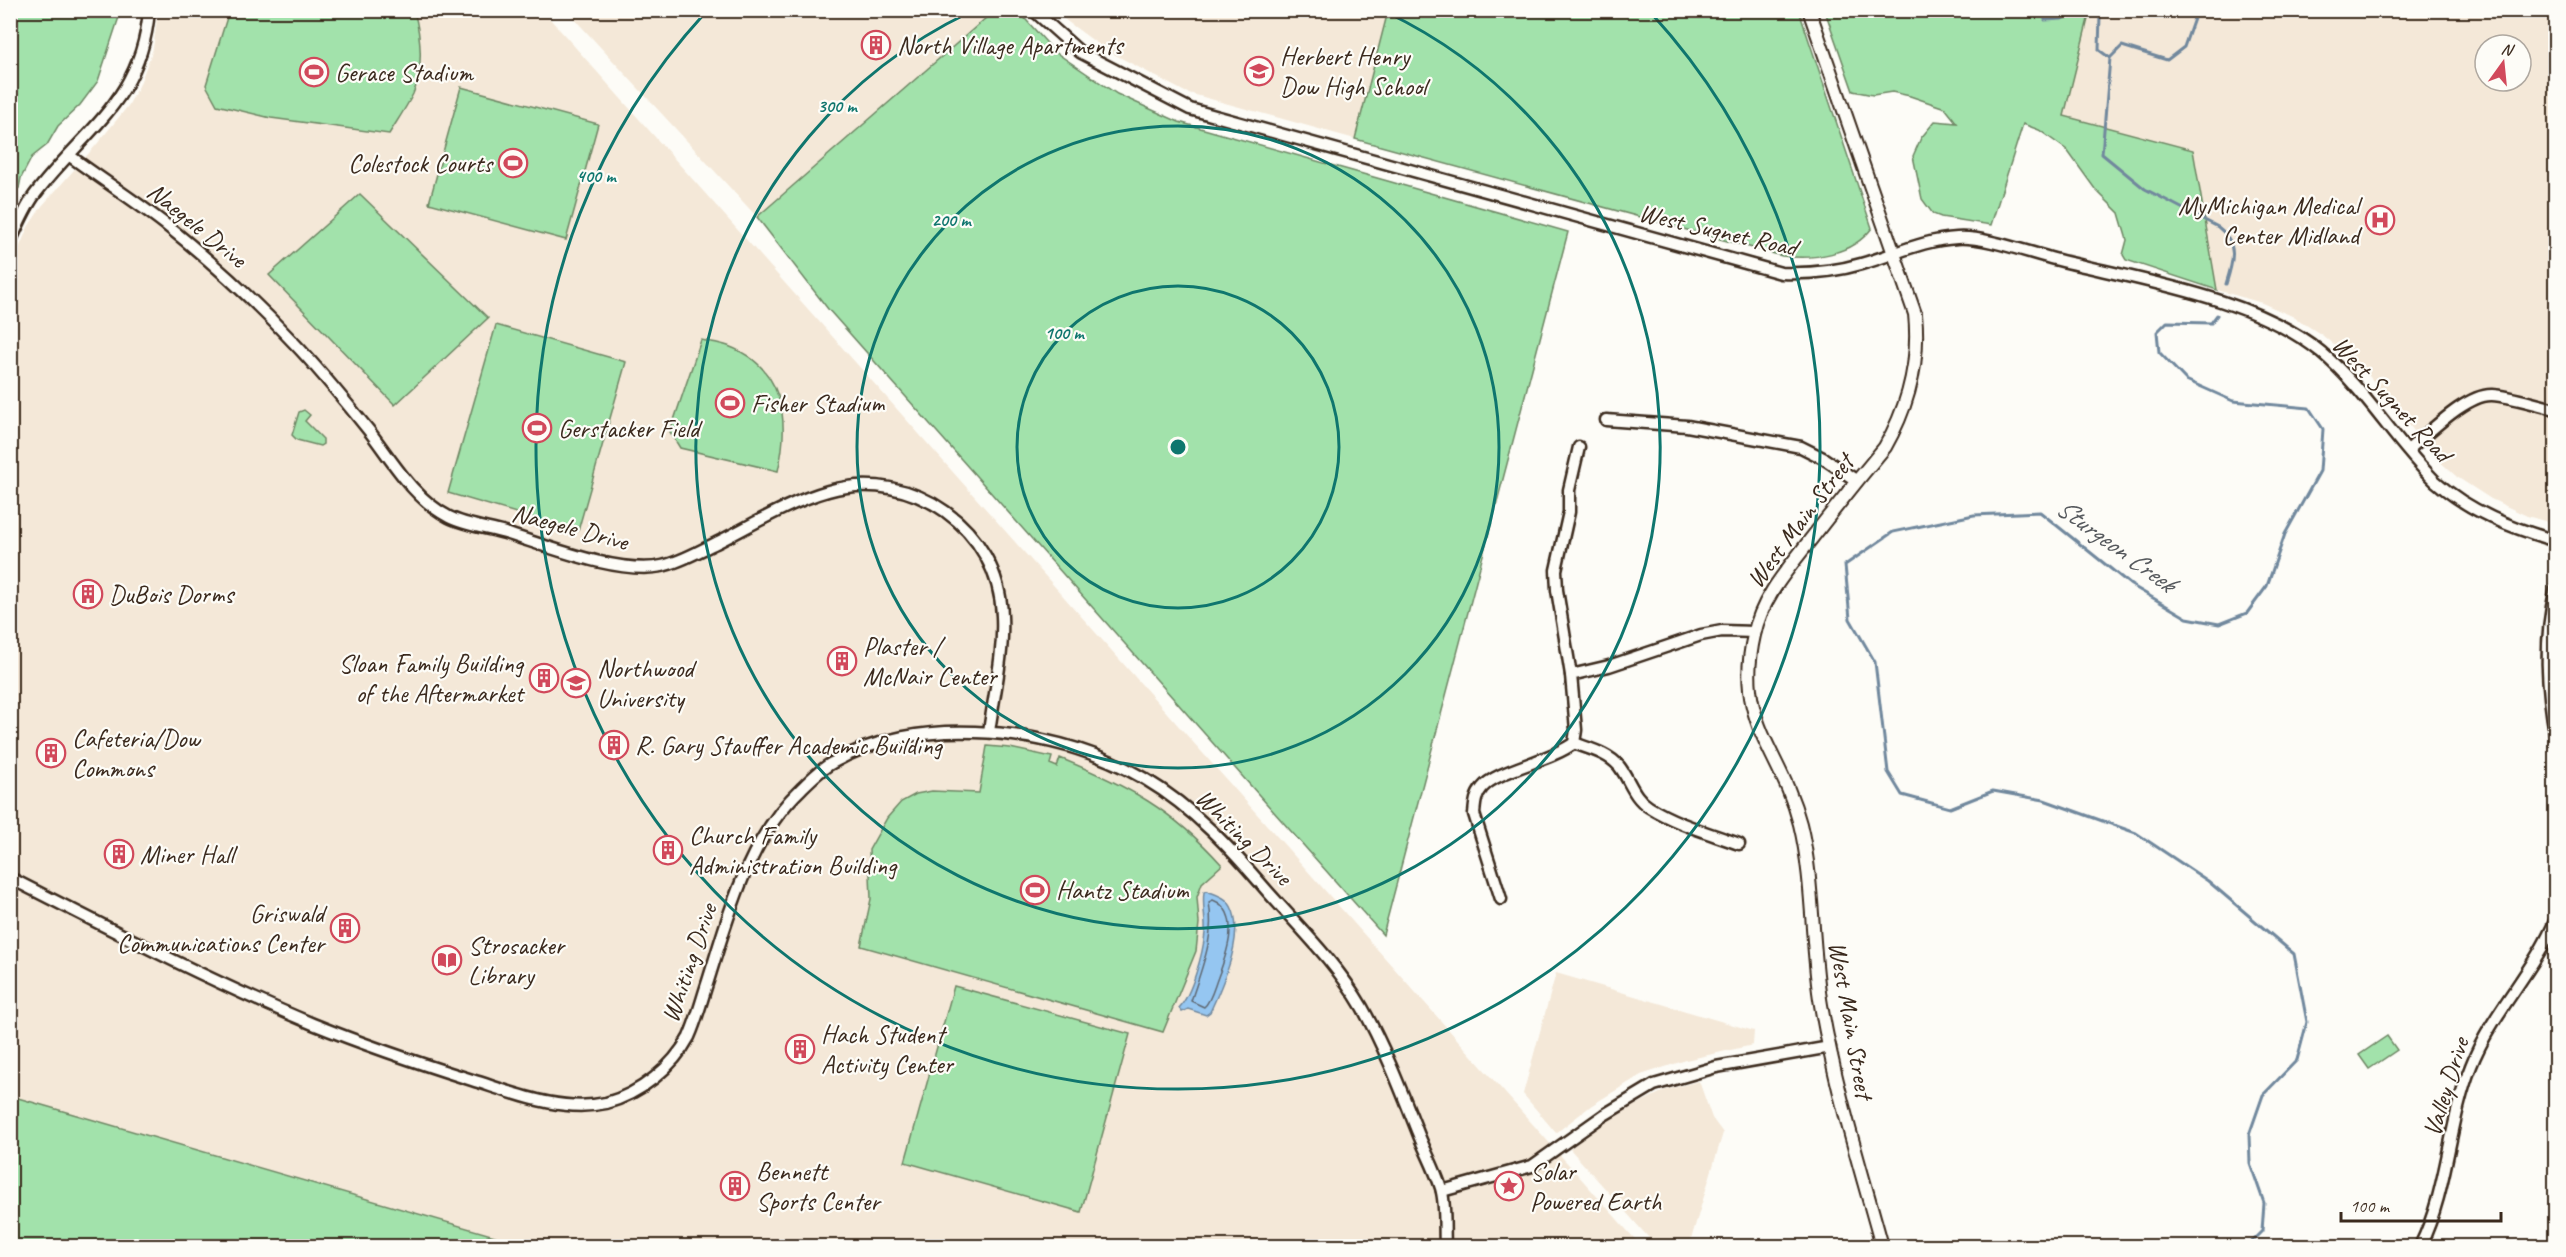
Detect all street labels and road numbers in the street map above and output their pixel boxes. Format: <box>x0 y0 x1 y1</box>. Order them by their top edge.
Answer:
street label: Naegele Drive <box>141 175 255 276</box>
street label: West Sugnet Road <box>1636 196 1804 265</box>
street label: West Sugnet Road <box>2325 329 2462 472</box>
street label: West Main Street <box>1739 445 1863 594</box>
street label: Naegele Drive <box>508 496 633 559</box>
street label: Whiting Drive <box>1189 782 1301 894</box>
street label: Whiting Drive <box>653 897 726 1027</box>
street label: West Main Street <box>1821 939 1882 1104</box>
street label: Valley Drive <box>2415 1031 2477 1140</box>

